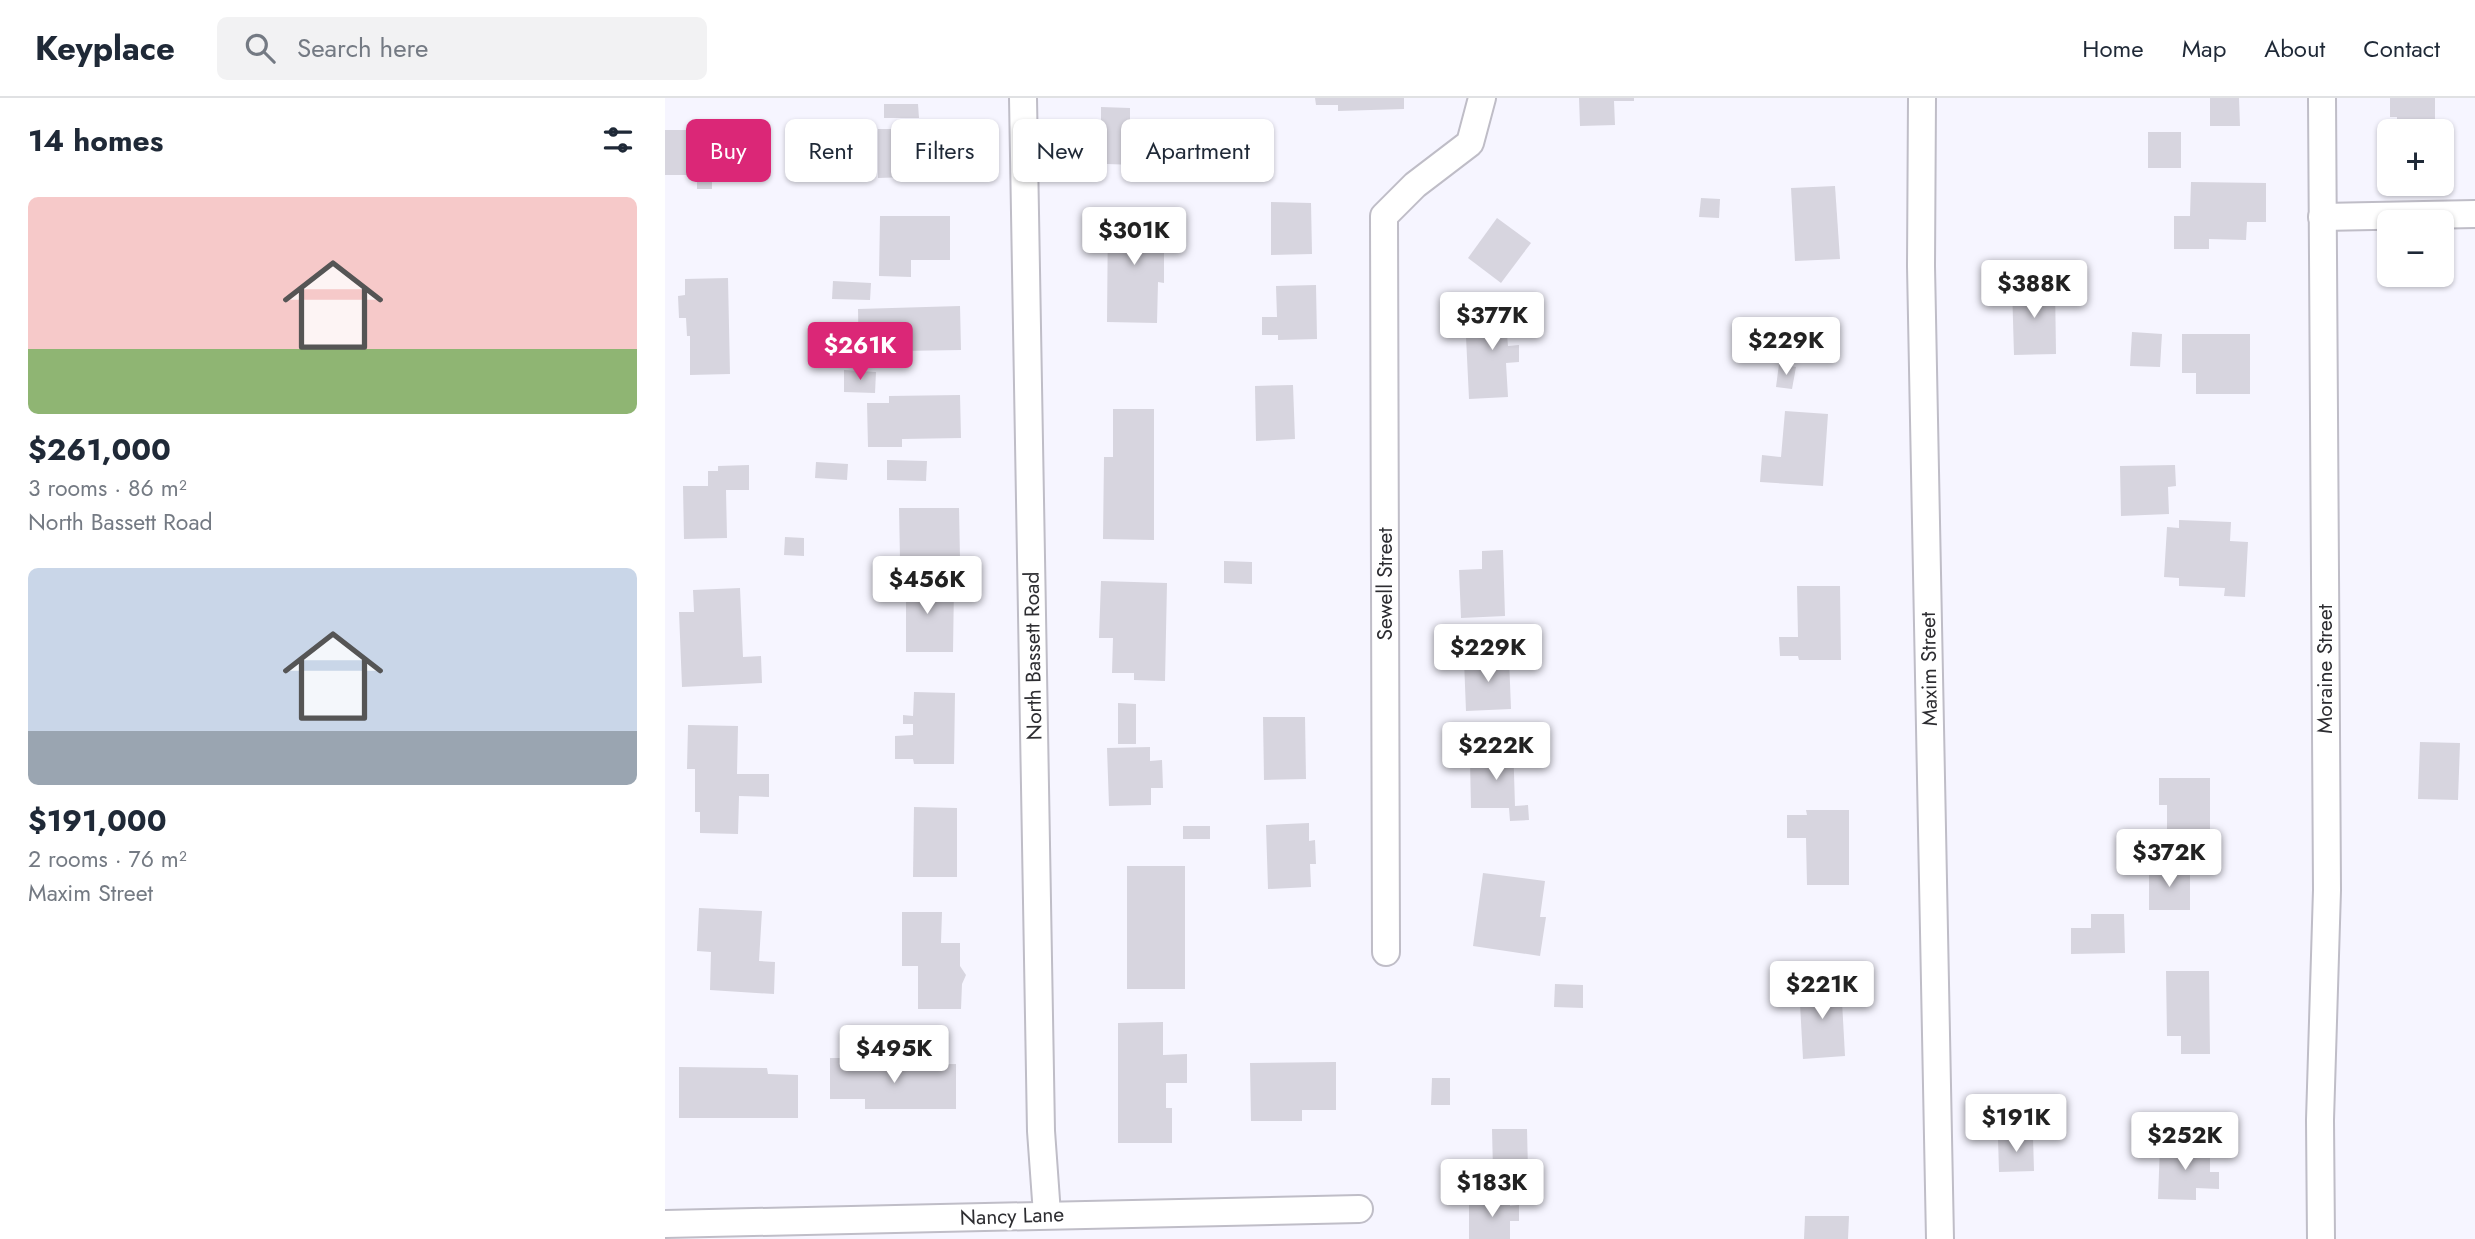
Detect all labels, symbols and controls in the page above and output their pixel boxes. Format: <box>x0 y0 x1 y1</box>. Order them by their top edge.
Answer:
search box <box>217 17 707 80</box>
text: Keyplace <box>35 25 175 72</box>
icon: search <box>241 29 279 67</box>
text: Search here <box>297 29 428 67</box>
text: Home <box>2082 31 2144 66</box>
text: Map <box>2182 31 2226 66</box>
text: About <box>2264 31 2325 66</box>
text: Contact <box>2363 31 2440 66</box>
text: 14 homes <box>28 119 163 162</box>
chip: Buy <box>686 119 771 182</box>
chip: Rent <box>785 119 877 182</box>
chip: Filters <box>891 119 999 182</box>
chip: New <box>1013 119 1107 182</box>
chip: Apartment <box>1121 119 1274 182</box>
map controls <box>2377 119 2454 287</box>
button: + <box>2377 119 2454 196</box>
icon: filters <box>599 121 637 159</box>
pin: $301K <box>1085 208 1183 267</box>
button: − <box>2377 210 2454 287</box>
text: $301K <box>1098 213 1170 247</box>
icon: home <box>270 242 396 368</box>
pin: $388K <box>1985 260 2083 320</box>
text: $388K <box>1997 266 2071 300</box>
pin: $377K <box>1443 292 1541 352</box>
text: $377K <box>1456 298 1528 332</box>
pin: $229K <box>1737 317 1835 377</box>
pin: $261K <box>811 322 909 382</box>
text: $229K <box>1748 323 1824 357</box>
text: $261K <box>824 328 896 362</box>
text: $261,000 <box>28 428 171 471</box>
text: 3 rooms · 86 m² <box>28 471 187 505</box>
text: North Bassett Road <box>28 505 213 539</box>
street label: Sewell Street <box>1370 528 1400 640</box>
pin: $456K <box>878 556 976 616</box>
text: $456K <box>889 562 965 596</box>
street label: North Bassett Road <box>1017 571 1049 741</box>
street label: Moraine Street <box>2310 604 2340 734</box>
street label: Maxim Street <box>1913 612 1945 726</box>
icon: home <box>270 613 396 739</box>
pin: $229K <box>1439 624 1537 684</box>
text: $229K <box>1450 630 1526 664</box>
pin: $222K <box>1447 722 1545 782</box>
text: $222K <box>1458 728 1534 762</box>
text: $191,000 <box>28 799 167 842</box>
pin: $372K <box>2120 830 2218 889</box>
text: $372K <box>2132 835 2206 869</box>
text: 2 rooms · 76 m² <box>28 842 187 876</box>
text: Maxim Street <box>28 876 153 910</box>
pin: $221K <box>1773 962 1871 1021</box>
text: $221K <box>1786 967 1858 1001</box>
pin: $495K <box>845 1026 943 1085</box>
text: $495K <box>856 1031 932 1065</box>
pin: $191K <box>1967 1094 2065 1154</box>
text: $191K <box>1981 1100 2051 1134</box>
pin: $252K <box>2136 1112 2234 1172</box>
text: $252K <box>2147 1118 2223 1152</box>
pin: $183K <box>1443 1160 1541 1219</box>
text: $183K <box>1457 1165 1527 1199</box>
street label: Nancy Lane <box>959 1199 1065 1233</box>

